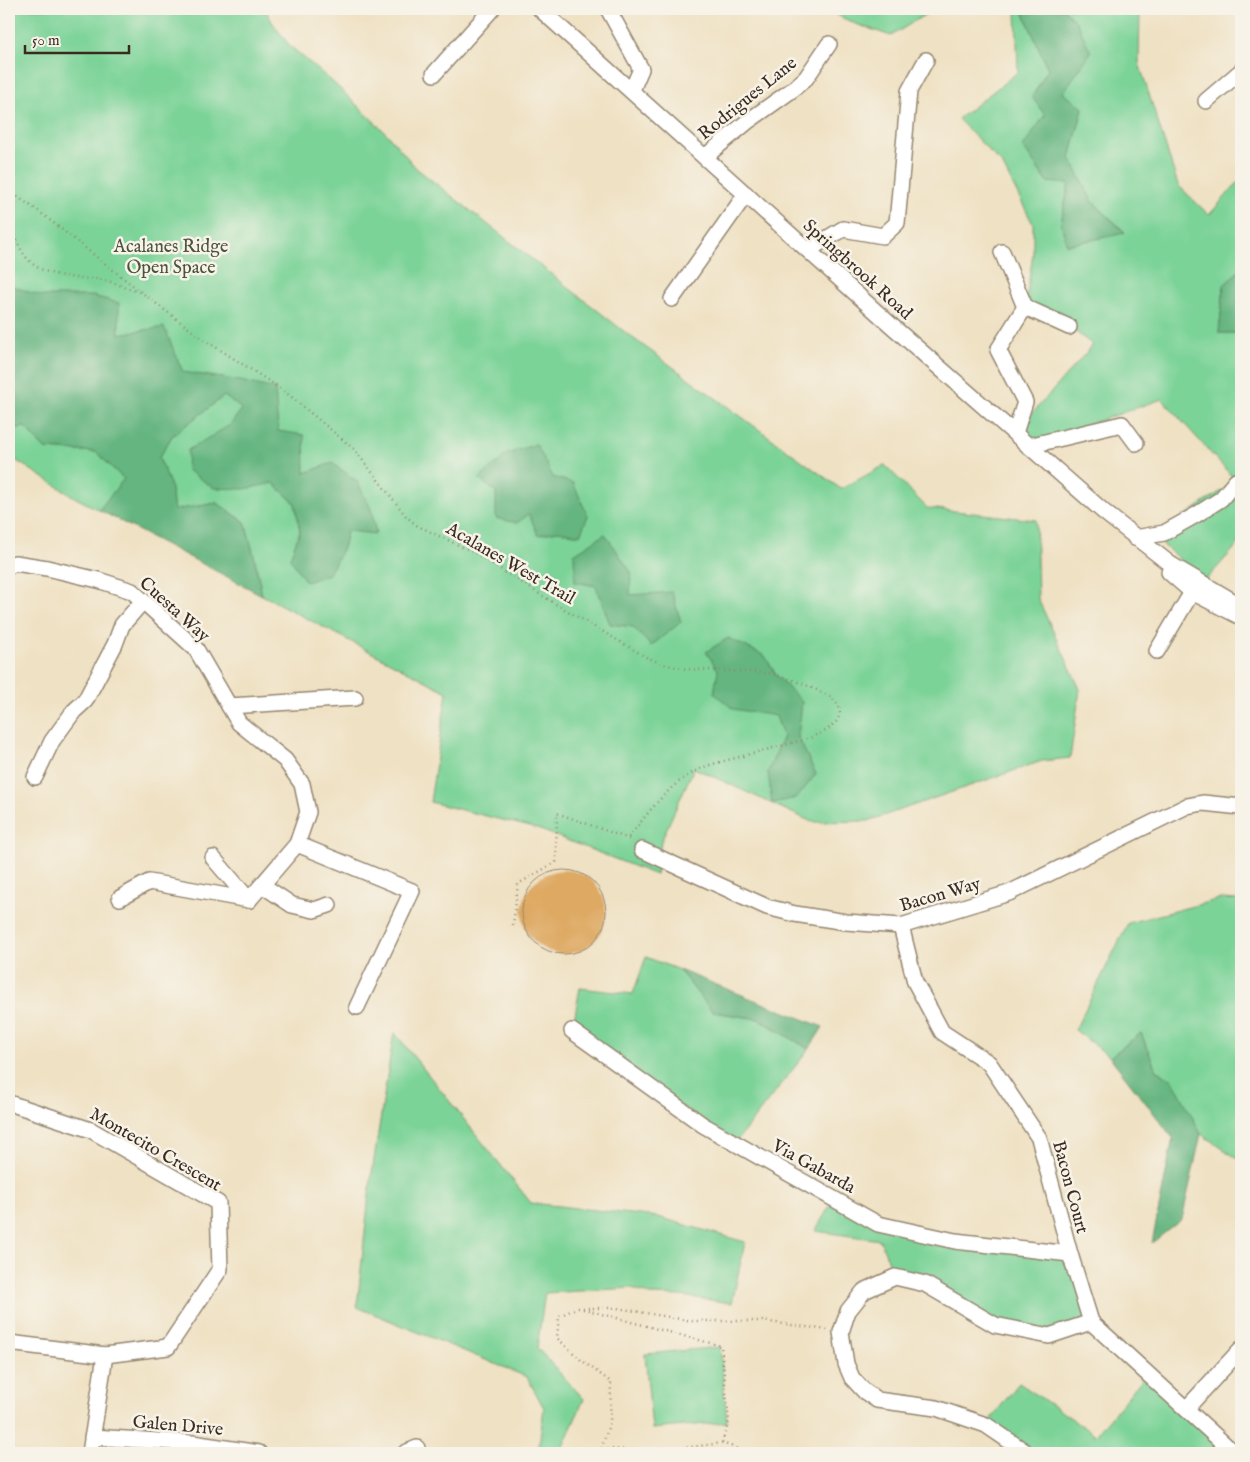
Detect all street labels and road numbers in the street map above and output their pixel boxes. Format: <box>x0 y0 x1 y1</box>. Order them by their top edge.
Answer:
street label: Rodrigues Lane <box>694 52 802 146</box>
street label: Springbrook Road <box>797 215 917 326</box>
street label: Acalanes West Trail <box>441 518 579 611</box>
street label: Cuesta Way <box>134 572 214 648</box>
street label: Bacon Way <box>897 873 984 918</box>
street label: Montecito Crescent <box>85 1103 225 1197</box>
street label: Via Gabarda <box>767 1135 859 1200</box>
street label: Bacon Court <box>1046 1138 1093 1236</box>
street label: Galen Drive <box>132 1411 224 1442</box>

